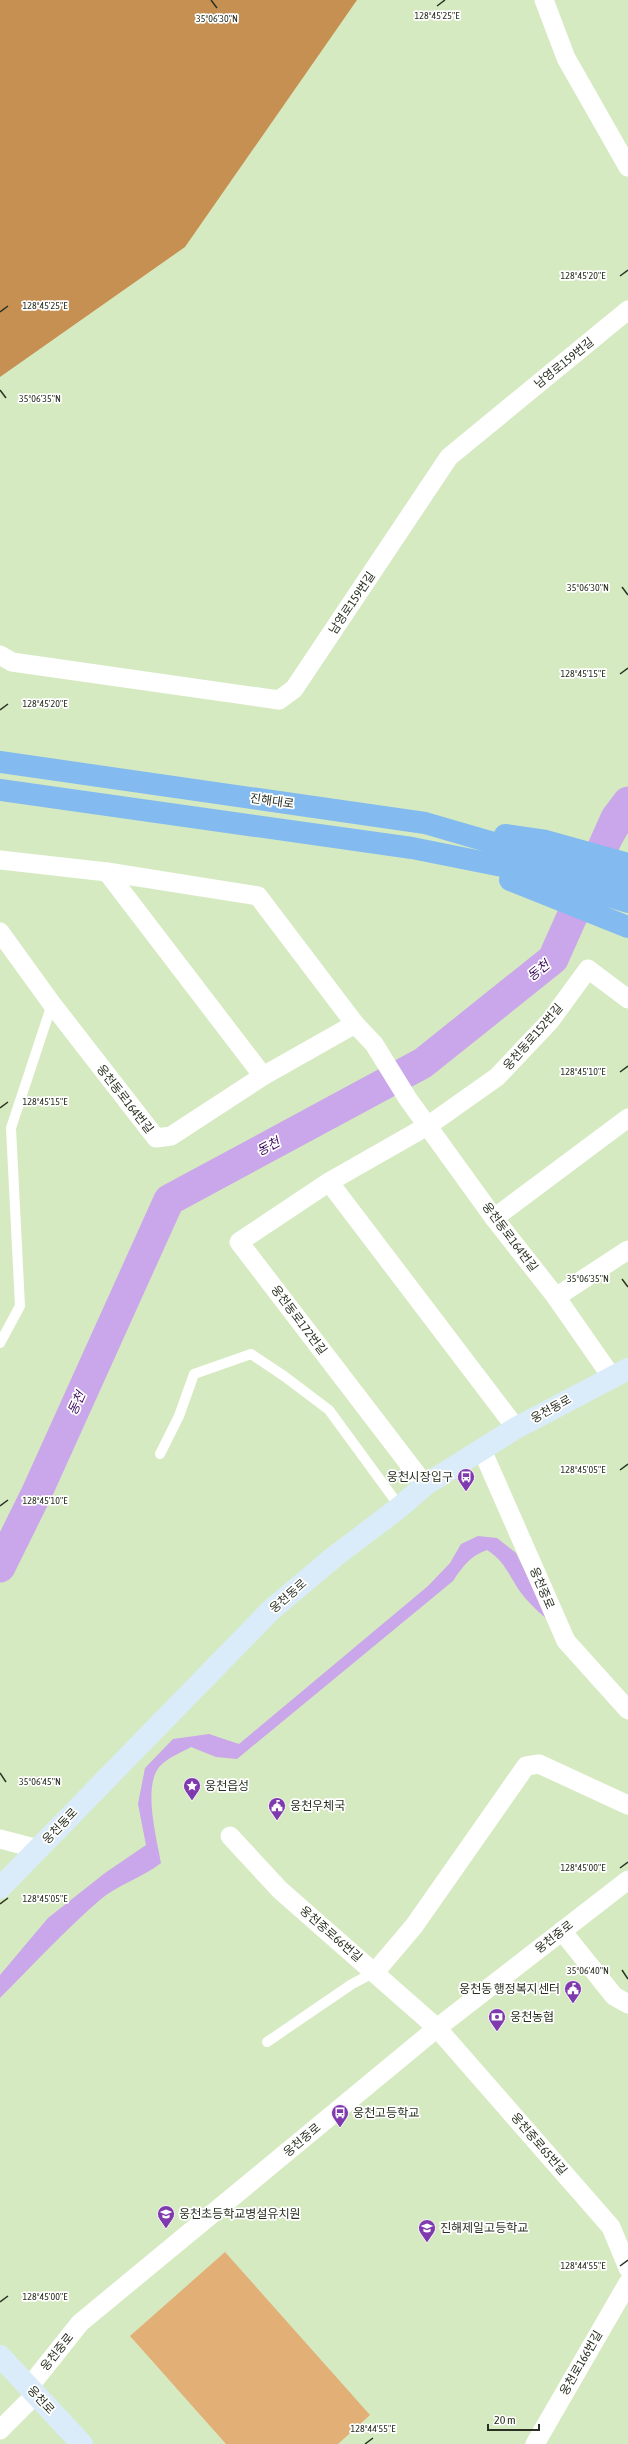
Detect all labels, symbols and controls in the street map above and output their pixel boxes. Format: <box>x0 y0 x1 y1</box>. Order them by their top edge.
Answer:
text: 128°45'25"E <box>415 10 460 21</box>
text: 35°06'30"N <box>196 13 238 24</box>
text: 128°45'20"E <box>561 270 606 281</box>
text: 128°45'25"E <box>23 300 68 311</box>
street label: 남영로159번길 <box>532 335 596 391</box>
text: 35°06'35"N <box>19 393 61 404</box>
street label: 남영로159번길 <box>326 569 378 637</box>
text: 35°06'30"N <box>567 582 609 593</box>
text: 128°45'15"E <box>561 668 606 679</box>
text: 128°45'20"E <box>23 698 68 709</box>
street label: 진해대로 <box>249 791 295 811</box>
water label: 동천 <box>524 956 553 984</box>
street label: 웅천동로152번길 <box>500 1001 566 1073</box>
street label: 웅천동로164번길 <box>94 1062 156 1136</box>
text: 128°45'10"E <box>561 1066 606 1077</box>
text: 128°45'15"E <box>23 1096 68 1107</box>
water label: 동천 <box>254 1134 283 1159</box>
street label: 웅천동로164번길 <box>479 1200 541 1274</box>
text: 35°06'35"N <box>567 1273 609 1284</box>
street label: 웅천동로172번길 <box>268 1283 330 1357</box>
water label: 동천 <box>65 1388 89 1417</box>
street label: 웅천동로 <box>528 1392 574 1426</box>
text: 128°45'05"E <box>561 1464 606 1475</box>
bus stop icon: 웅천시장입구 <box>456 1467 476 1492</box>
place label: 웅천시장입구 <box>387 1470 453 1484</box>
text: 128°45'10"E <box>23 1495 68 1506</box>
street label: 웅천중로 <box>527 1565 557 1611</box>
street label: 웅천동로 <box>267 1576 309 1616</box>
text: 35°06'45"N <box>19 1776 61 1787</box>
place icon: 웅천읍성 <box>182 1776 202 1801</box>
place label: 웅천읍성 <box>205 1779 249 1793</box>
public building icon: 웅천우체국 <box>267 1796 287 1821</box>
place label: 웅천우체국 <box>290 1799 345 1813</box>
street label: 웅천동로 <box>40 1805 80 1847</box>
text: 128°45'00"E <box>561 1862 606 1873</box>
text: 128°45'05"E <box>23 1893 68 1904</box>
street label: 웅천중로66번길 <box>297 1903 365 1965</box>
street label: 웅천중로 <box>532 1918 576 1956</box>
text: 35°06'40"N <box>567 1965 609 1976</box>
public building icon: 웅천동 행정복지센터 <box>563 1979 583 2004</box>
place label: 웅천동 행정복지센터 <box>459 1982 560 1996</box>
bank icon: 웅천농협 <box>487 2007 507 2032</box>
place label: 웅천농협 <box>510 2010 554 2024</box>
bus stop icon: 웅천고등학교 <box>330 2103 350 2128</box>
place label: 웅천고등학교 <box>353 2106 419 2120</box>
street label: 웅천중로65번길 <box>508 2110 570 2178</box>
street label: 웅천중로 <box>281 2120 323 2160</box>
school or university icon: 웅천초등학교병설유치원 <box>156 2204 176 2229</box>
place label: 웅천초등학교병설유치원 <box>179 2207 300 2221</box>
school or university icon: 진해제일고등학교 <box>417 2218 437 2243</box>
place label: 진해제일고등학교 <box>440 2221 528 2235</box>
text: 128°44'55"E <box>561 2260 606 2271</box>
text: 128°45'00"E <box>23 2291 68 2302</box>
street label: 웅천로166번길 <box>557 2328 605 2398</box>
street label: 웅천중로 <box>38 2330 76 2374</box>
street label: 웅천로 <box>25 2383 57 2417</box>
scale bar <box>488 2406 539 2432</box>
text: 20 m <box>494 2413 516 2427</box>
text: 128°44'55"E <box>351 2423 396 2434</box>

